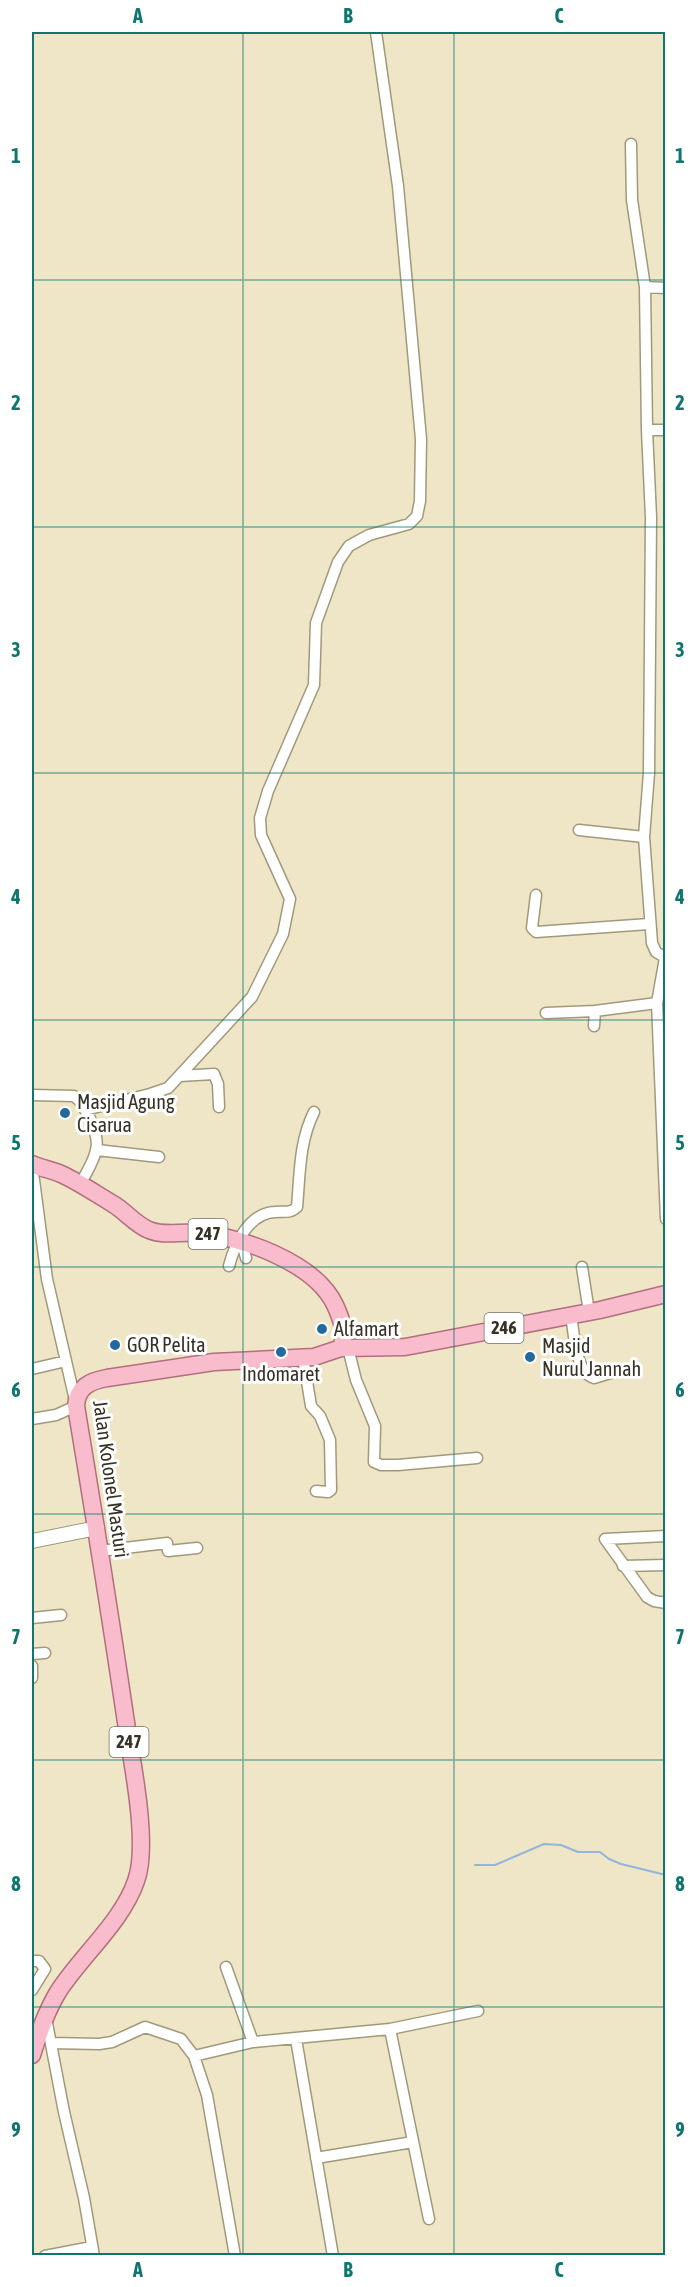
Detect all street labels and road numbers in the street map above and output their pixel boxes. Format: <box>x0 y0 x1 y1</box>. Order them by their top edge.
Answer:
road number: 247 <box>188 1219 228 1249</box>
road number: 246 <box>484 1313 524 1343</box>
street label: Jalan Kolonel Masturi <box>89 1399 134 1559</box>
road number: 247 <box>110 1727 148 1757</box>

